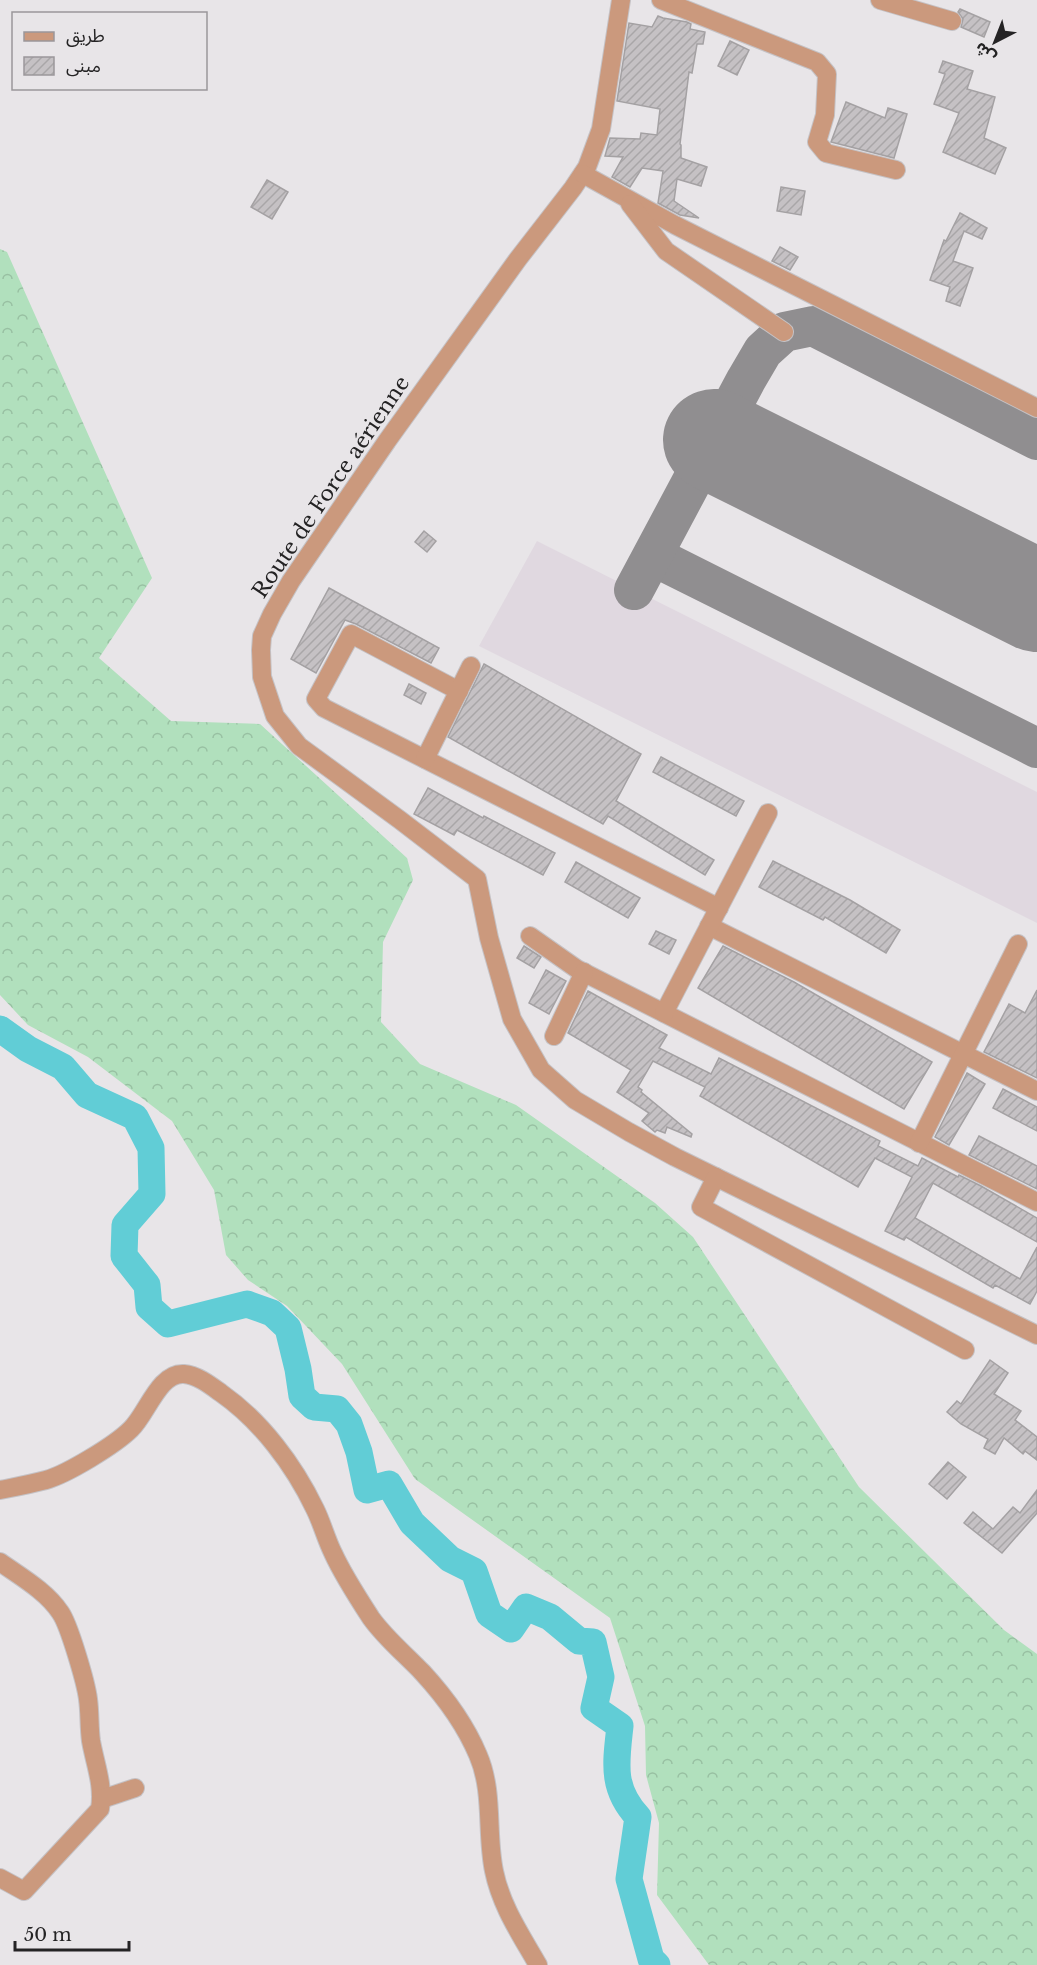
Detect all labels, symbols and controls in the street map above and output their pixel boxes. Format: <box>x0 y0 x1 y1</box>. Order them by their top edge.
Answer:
legend <box>12 12 207 90</box>
north arrow <box>965 12 1025 72</box>
text: طريق <box>66 25 105 47</box>
text: ش <box>970 38 1000 68</box>
text: مبنى <box>66 55 101 77</box>
street label: Route de Force aérienne <box>247 371 415 603</box>
scale bar <box>15 1914 129 1952</box>
text: 50 m <box>24 1924 72 1946</box>

